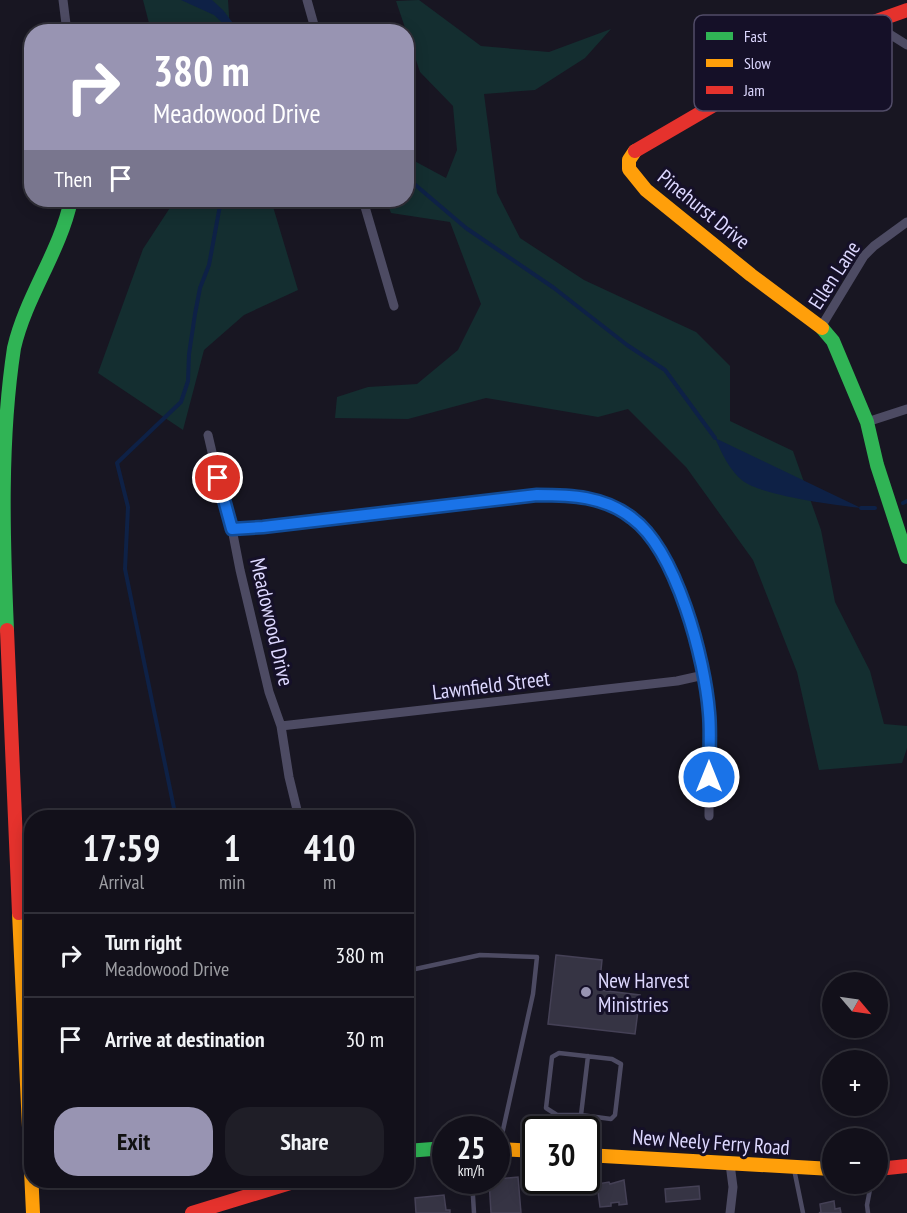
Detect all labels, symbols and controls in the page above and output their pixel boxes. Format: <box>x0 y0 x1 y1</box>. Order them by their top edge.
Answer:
legend <box>694 15 892 111</box>
text: Fast <box>744 26 767 46</box>
text: 380 m <box>153 43 250 98</box>
icon: right <box>54 48 132 126</box>
text: Slow <box>744 53 771 73</box>
text: Jam <box>743 80 765 100</box>
text: Meadowood Drive <box>153 96 321 130</box>
icon: arrive <box>104 162 137 195</box>
street label: Pinehurst Drive <box>652 163 756 255</box>
text: Then <box>54 165 92 193</box>
street label: Ellen Lane <box>802 236 866 314</box>
pin <box>192 452 243 503</box>
icon: arrive <box>201 461 234 494</box>
street label: Meadowood Drive <box>244 555 300 689</box>
street label: Lawnfield Street <box>431 664 552 706</box>
position arrow <box>677 745 741 809</box>
text: 17:59 <box>83 824 160 871</box>
text: 1 <box>223 824 241 871</box>
text: 410 <box>304 824 355 871</box>
text: Arrival <box>99 869 144 895</box>
text: min <box>219 869 245 895</box>
text: m <box>323 869 336 895</box>
text: Turn right <box>105 928 182 956</box>
icon: right <box>54 939 87 972</box>
text: 380 m <box>335 941 384 969</box>
text: Meadowood Drive <box>105 956 229 982</box>
place label: New Harvest Ministries <box>598 967 690 1018</box>
north arrow <box>822 972 888 1038</box>
map controls <box>822 972 888 1194</box>
marker: New Harvest Ministries <box>579 985 593 999</box>
icon: arrive <box>54 1023 87 1056</box>
text: Arrive at destination <box>105 1025 265 1053</box>
text: 30 m <box>345 1025 384 1053</box>
button: + <box>822 1050 888 1116</box>
button: Exit <box>54 1107 213 1176</box>
button: Share <box>225 1107 384 1176</box>
speed limit sign: 30 <box>522 1116 600 1194</box>
street label: New Neely Ferry Road <box>631 1123 791 1161</box>
text: 25 <box>457 1128 485 1167</box>
button: − <box>822 1128 888 1194</box>
text: km/h <box>458 1161 484 1180</box>

